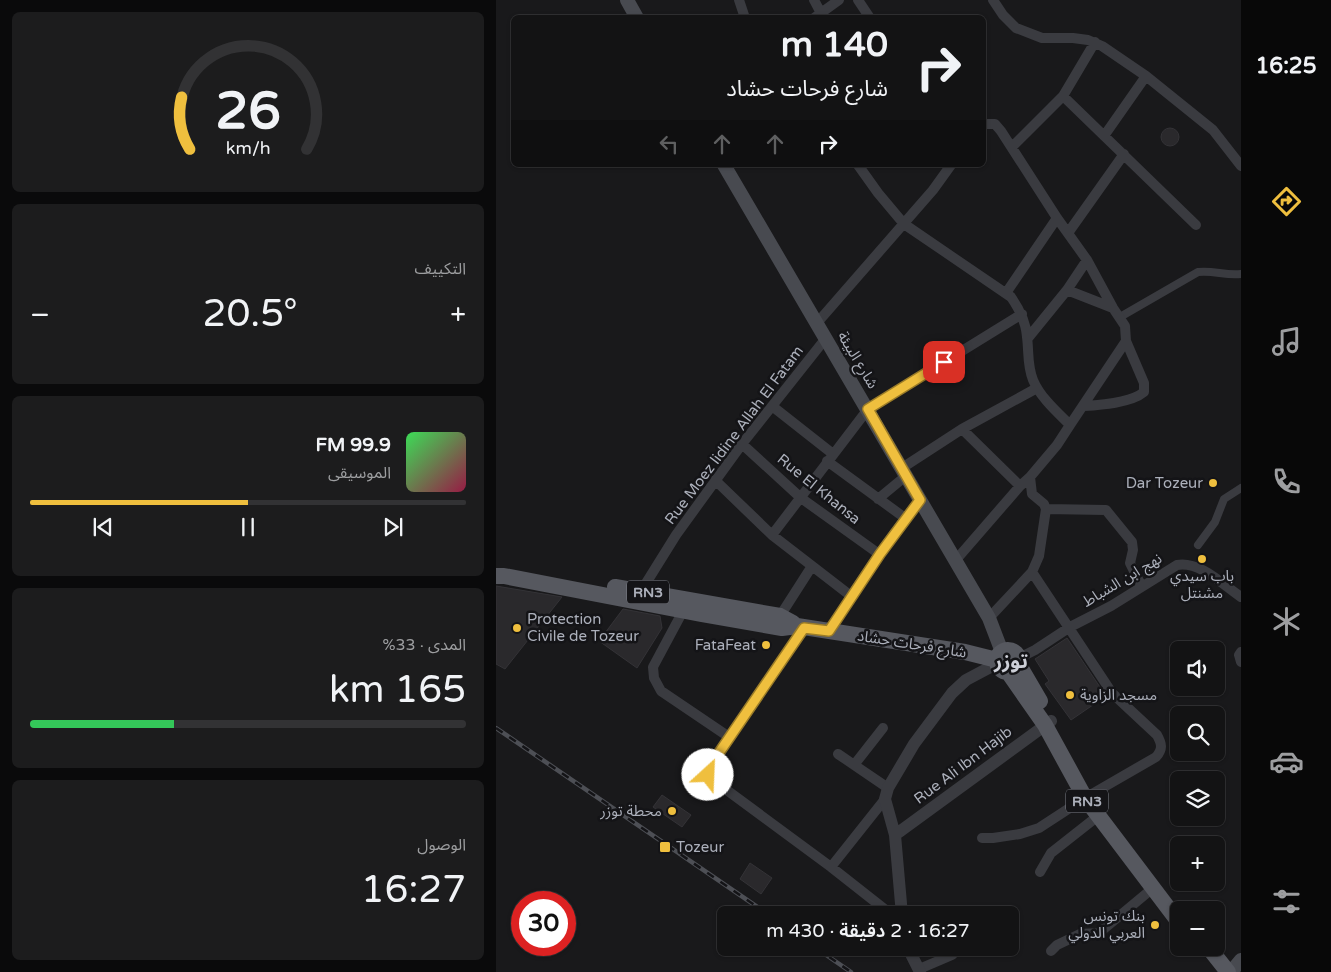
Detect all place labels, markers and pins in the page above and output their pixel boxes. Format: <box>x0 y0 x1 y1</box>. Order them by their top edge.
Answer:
pin <box>923 341 965 383</box>
place label: Dar Tozeur <box>1126 474 1203 492</box>
marker: Dar Tozeur <box>1207 477 1219 489</box>
marker: باب سيدي مشنتل <box>1196 553 1208 565</box>
place label: باب سيدي مشنتل <box>1170 567 1234 602</box>
place label: Protection Civile de Tozeur <box>527 610 639 645</box>
marker: Protection Civile de Tozeur <box>511 622 523 634</box>
place label: FataFeat <box>695 636 756 654</box>
marker: FataFeat <box>760 639 772 651</box>
place label: مسجد الزاوية <box>1080 686 1157 704</box>
marker: مسجد الزاوية <box>1064 689 1076 701</box>
place label: محطة توزر <box>599 802 662 820</box>
marker: محطة توزر <box>666 805 678 817</box>
place label: Tozeur <box>676 838 724 856</box>
marker: Tozeur <box>658 840 672 854</box>
place label: بنك تونس العربي الدولي <box>1068 907 1145 944</box>
marker: بنك تونس العربي الدولي <box>1149 919 1161 931</box>

